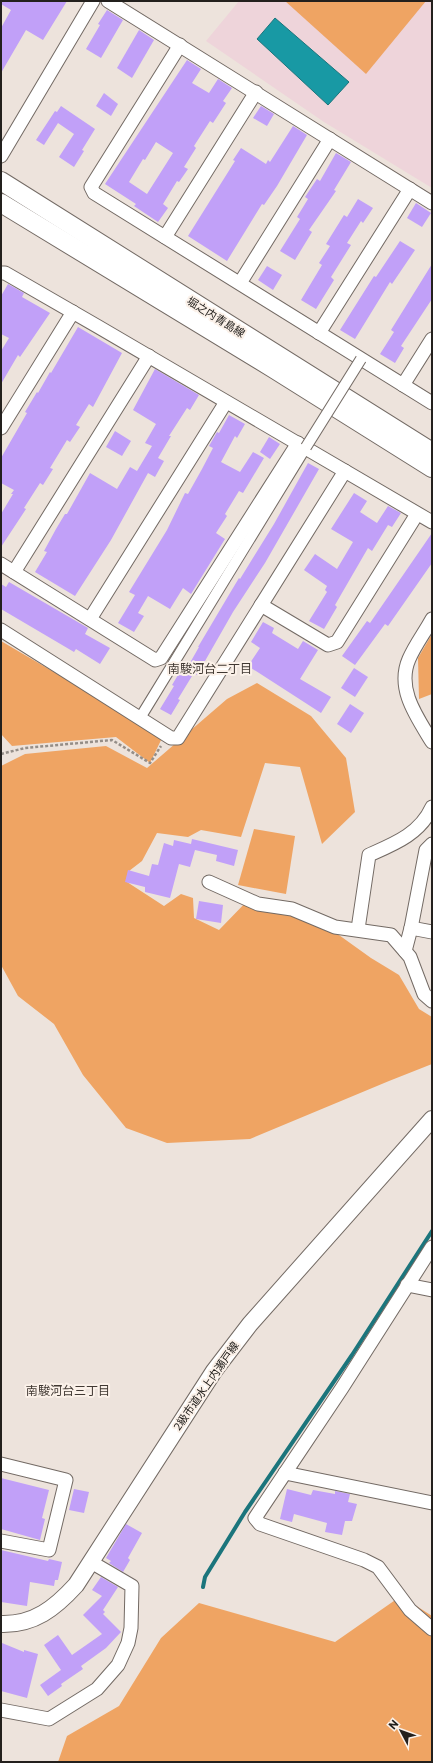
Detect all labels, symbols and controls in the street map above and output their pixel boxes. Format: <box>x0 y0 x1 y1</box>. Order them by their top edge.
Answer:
street label: 堀之内青島線 <box>185 294 248 340</box>
district label: 南駿河台二丁目 <box>168 661 252 675</box>
street label: 2級市道水上内瀬戸線 <box>170 1339 241 1432</box>
district label: 南駿河台三丁目 <box>26 1383 110 1397</box>
north arrow <box>381 1711 421 1751</box>
text: N <box>385 1717 401 1731</box>

